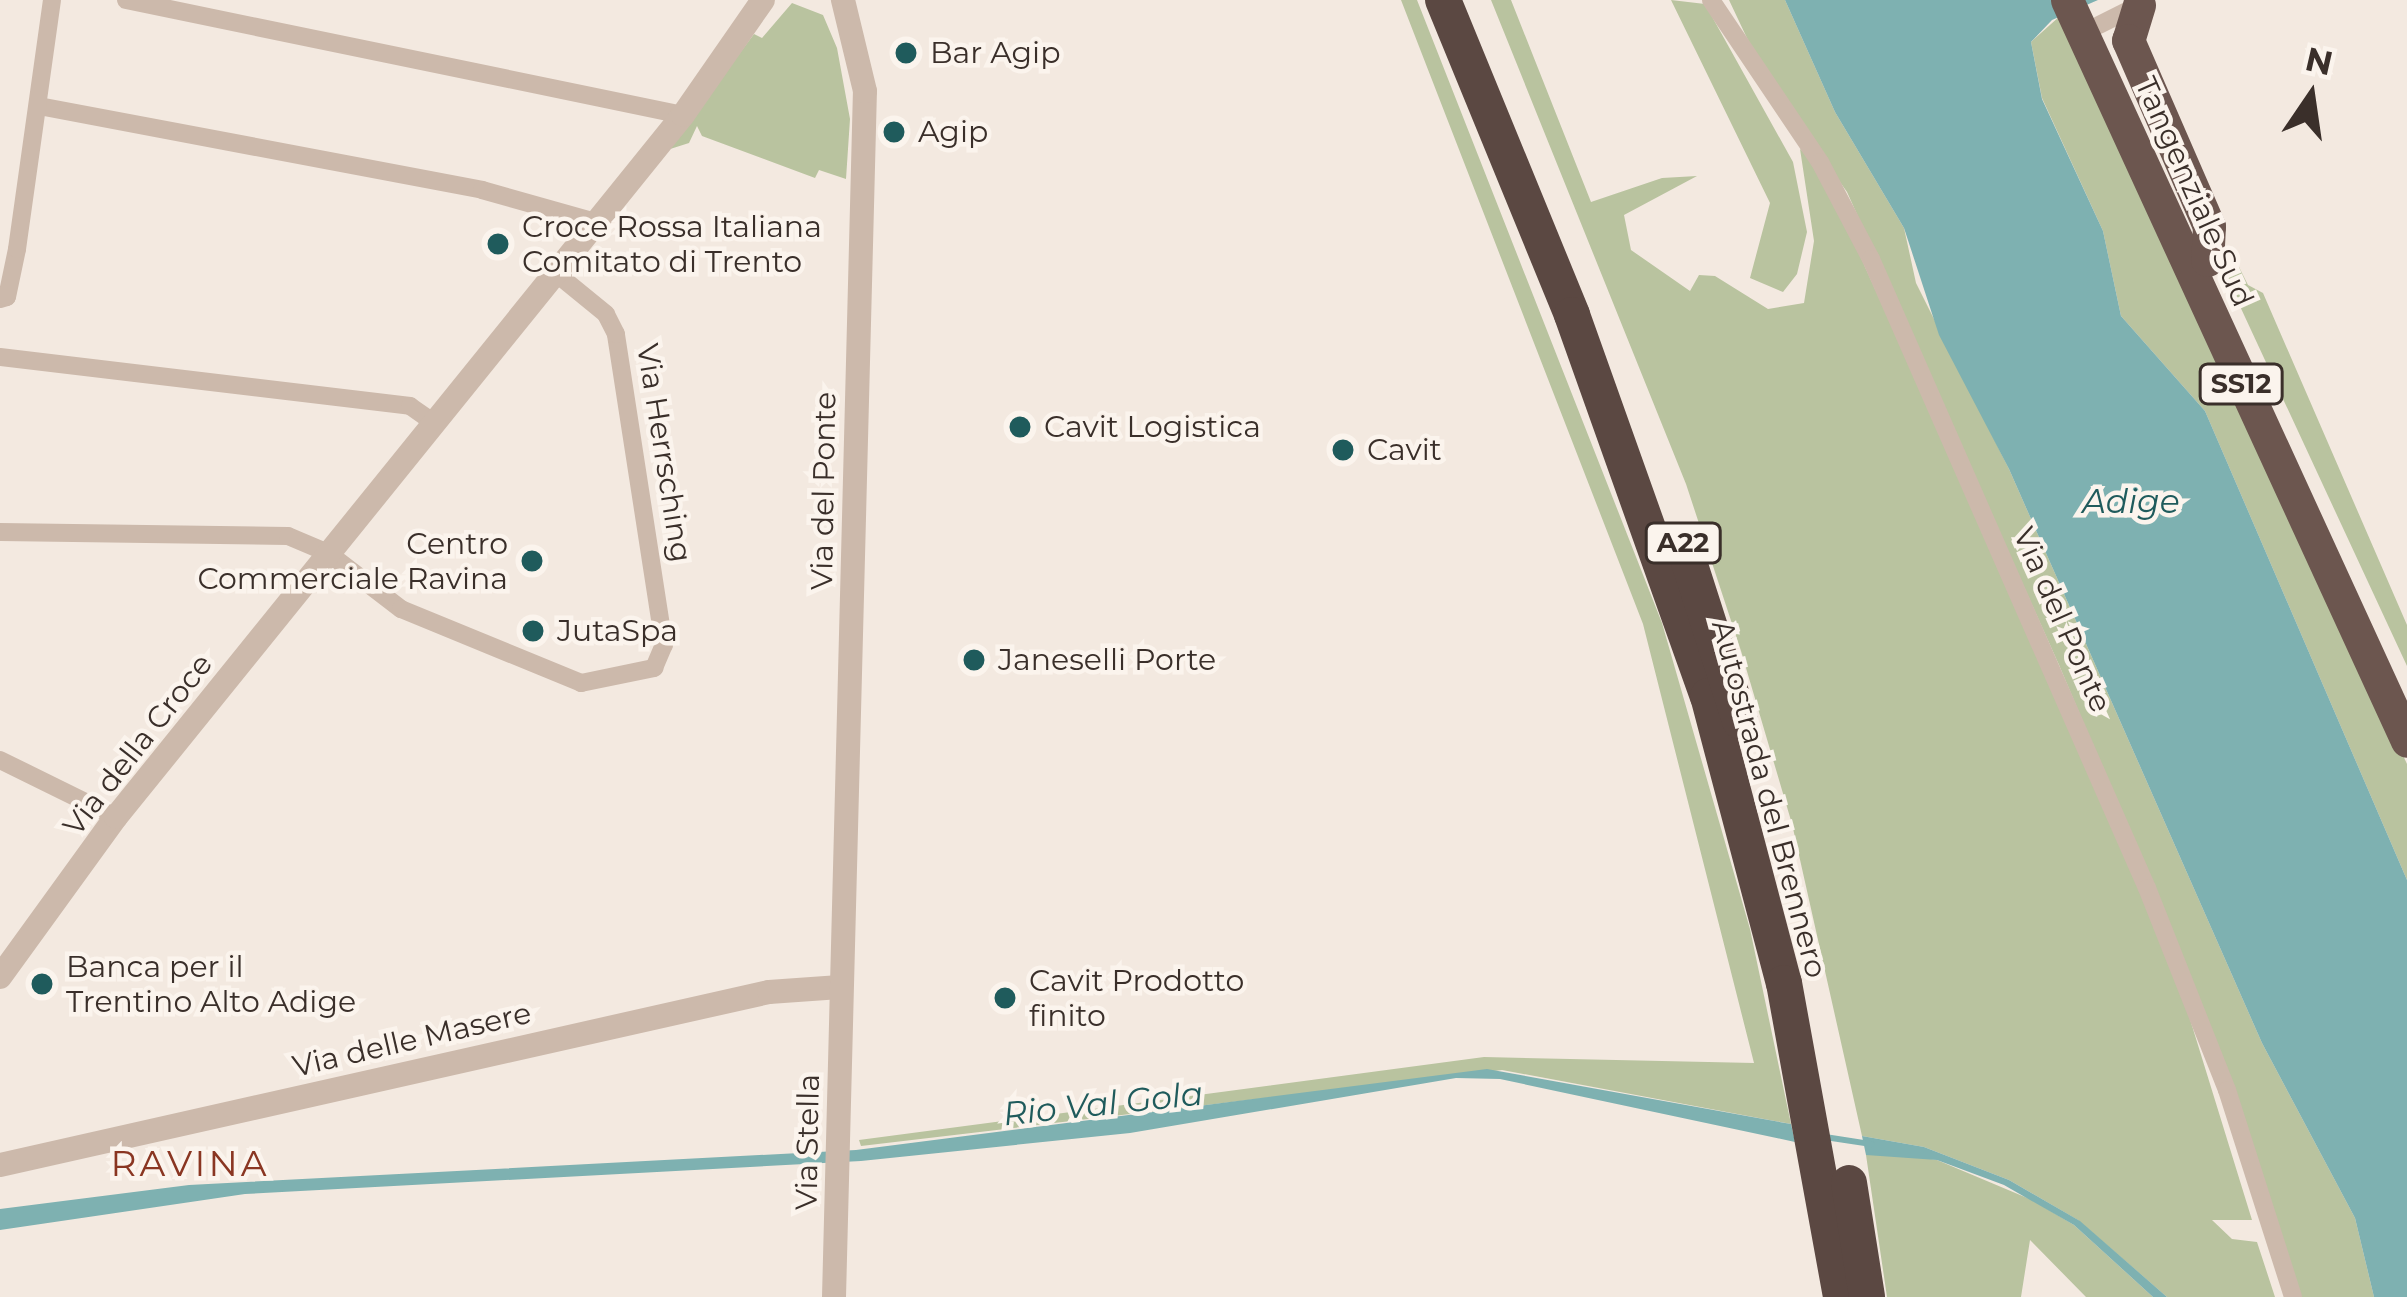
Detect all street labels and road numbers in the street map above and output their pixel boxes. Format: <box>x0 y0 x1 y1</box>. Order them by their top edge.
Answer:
street label: Tangenziale Sud <box>2127 72 2261 312</box>
street label: Via Herrsching <box>629 341 699 565</box>
road number: SS12 <box>2196 363 2286 405</box>
street label: Via del Ponte <box>804 391 844 591</box>
road number: A22 <box>1644 522 1722 564</box>
street label: Via del Ponte <box>2005 522 2119 718</box>
street label: Autostrada del Brennero <box>1704 616 1834 982</box>
street label: Via della Croce <box>56 647 220 843</box>
street label: Via delle Masere <box>289 995 535 1085</box>
street label: Via Stella <box>789 1074 827 1210</box>

